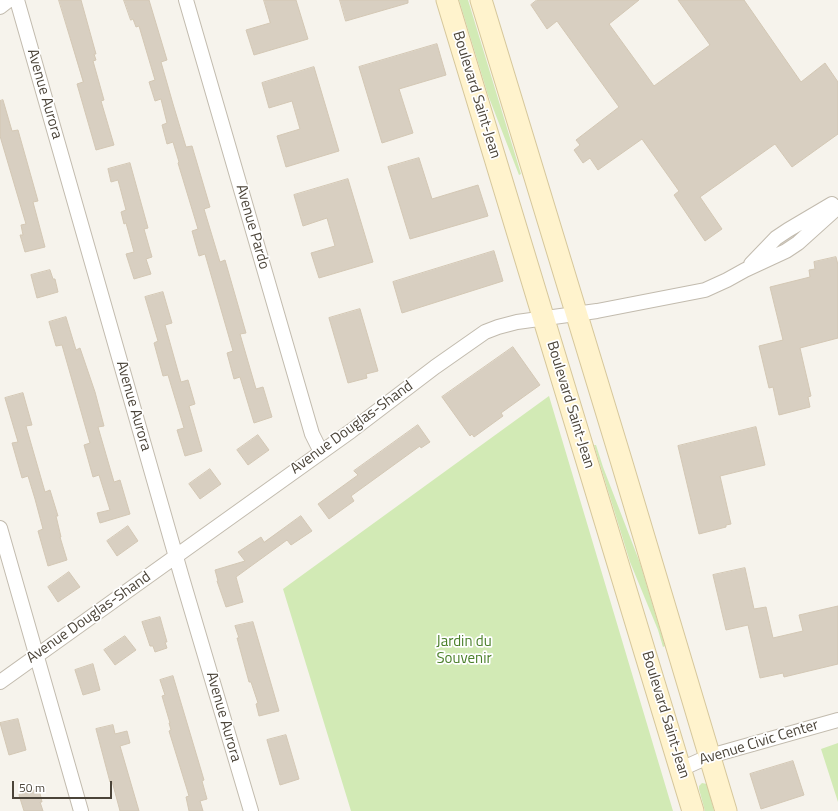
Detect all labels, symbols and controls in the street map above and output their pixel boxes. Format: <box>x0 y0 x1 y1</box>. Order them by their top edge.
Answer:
street label: Boulevard Saint-Jean <box>448 29 504 161</box>
street label: Avenue Aurora <box>23 47 65 141</box>
street label: Avenue Pardo <box>231 183 273 271</box>
street label: Boulevard Saint-Jean <box>542 339 598 471</box>
street label: Avenue Aurora <box>112 359 154 453</box>
street label: Avenue Douglas-Shand <box>287 377 417 479</box>
street label: Avenue Douglas-Shand <box>24 568 154 668</box>
park label: Jardin du Souvenir <box>436 633 492 668</box>
street label: Boulevard Saint-Jean <box>637 649 693 781</box>
street label: Avenue Aurora <box>202 670 244 764</box>
street label: Avenue Civic Center <box>697 716 821 770</box>
scale bar <box>14 773 114 799</box>
text: 50 m <box>19 778 45 797</box>

